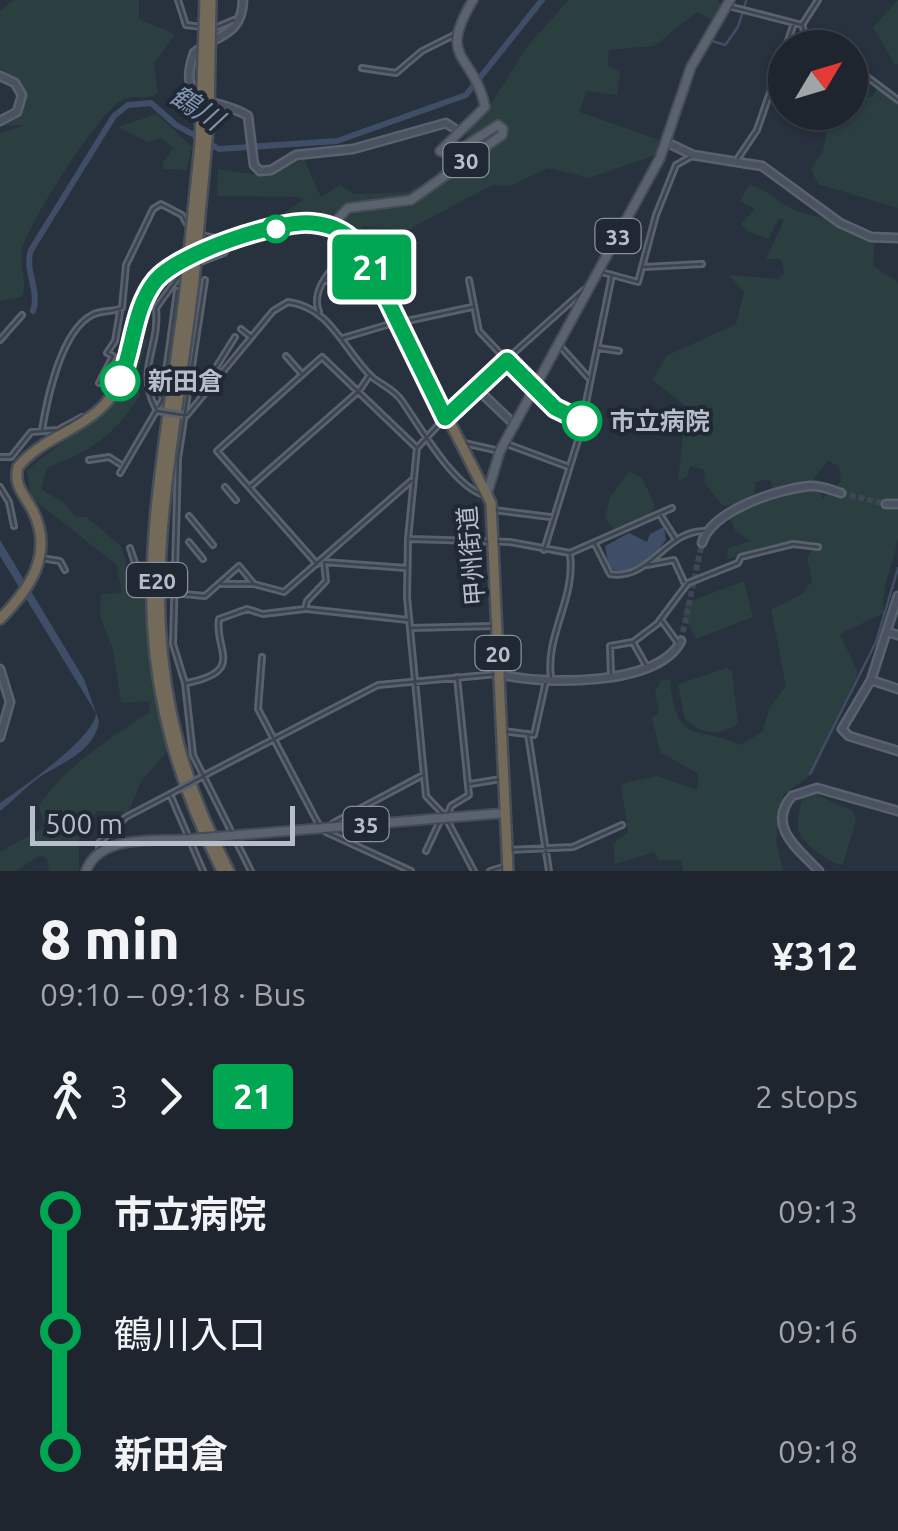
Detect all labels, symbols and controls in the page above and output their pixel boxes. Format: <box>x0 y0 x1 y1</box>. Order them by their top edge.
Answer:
north arrow <box>768 30 868 130</box>
map controls <box>768 30 868 130</box>
water label: 鶴川 <box>165 79 231 137</box>
road number: 30 <box>444 143 488 177</box>
unlabelled marker <box>263 216 289 242</box>
road number: 33 <box>596 219 640 253</box>
line badge: 21 <box>327 234 417 300</box>
text: 21 <box>352 247 392 287</box>
marker: 新田倉 <box>101 362 139 400</box>
place label: 新田倉 <box>148 367 223 395</box>
marker: 市立病院 <box>563 402 601 440</box>
place label: 市立病院 <box>610 407 710 435</box>
street label: 甲州街道 <box>453 505 489 607</box>
road number: E20 <box>127 563 187 597</box>
road number: 20 <box>476 636 520 670</box>
scale bar <box>30 801 295 846</box>
road number: 35 <box>344 807 388 841</box>
text: 500 m <box>45 808 123 839</box>
text: 8 min <box>40 908 180 969</box>
text: ¥312 <box>772 935 858 977</box>
text: 09:10 – 09:18 · Bus <box>40 976 306 1012</box>
icon: walk <box>40 1069 95 1124</box>
icon: forward <box>143 1069 198 1124</box>
text: 21 <box>233 1076 273 1116</box>
text: 3 <box>110 1078 128 1114</box>
text: 2 stops <box>755 1078 858 1114</box>
text: 市立病院 <box>114 1193 266 1235</box>
text: 09:13 <box>778 1193 858 1229</box>
text: 鶴川入口 <box>114 1313 266 1355</box>
text: 09:16 <box>778 1313 858 1349</box>
text: 新田倉 <box>114 1433 228 1475</box>
text: 09:18 <box>778 1433 858 1469</box>

